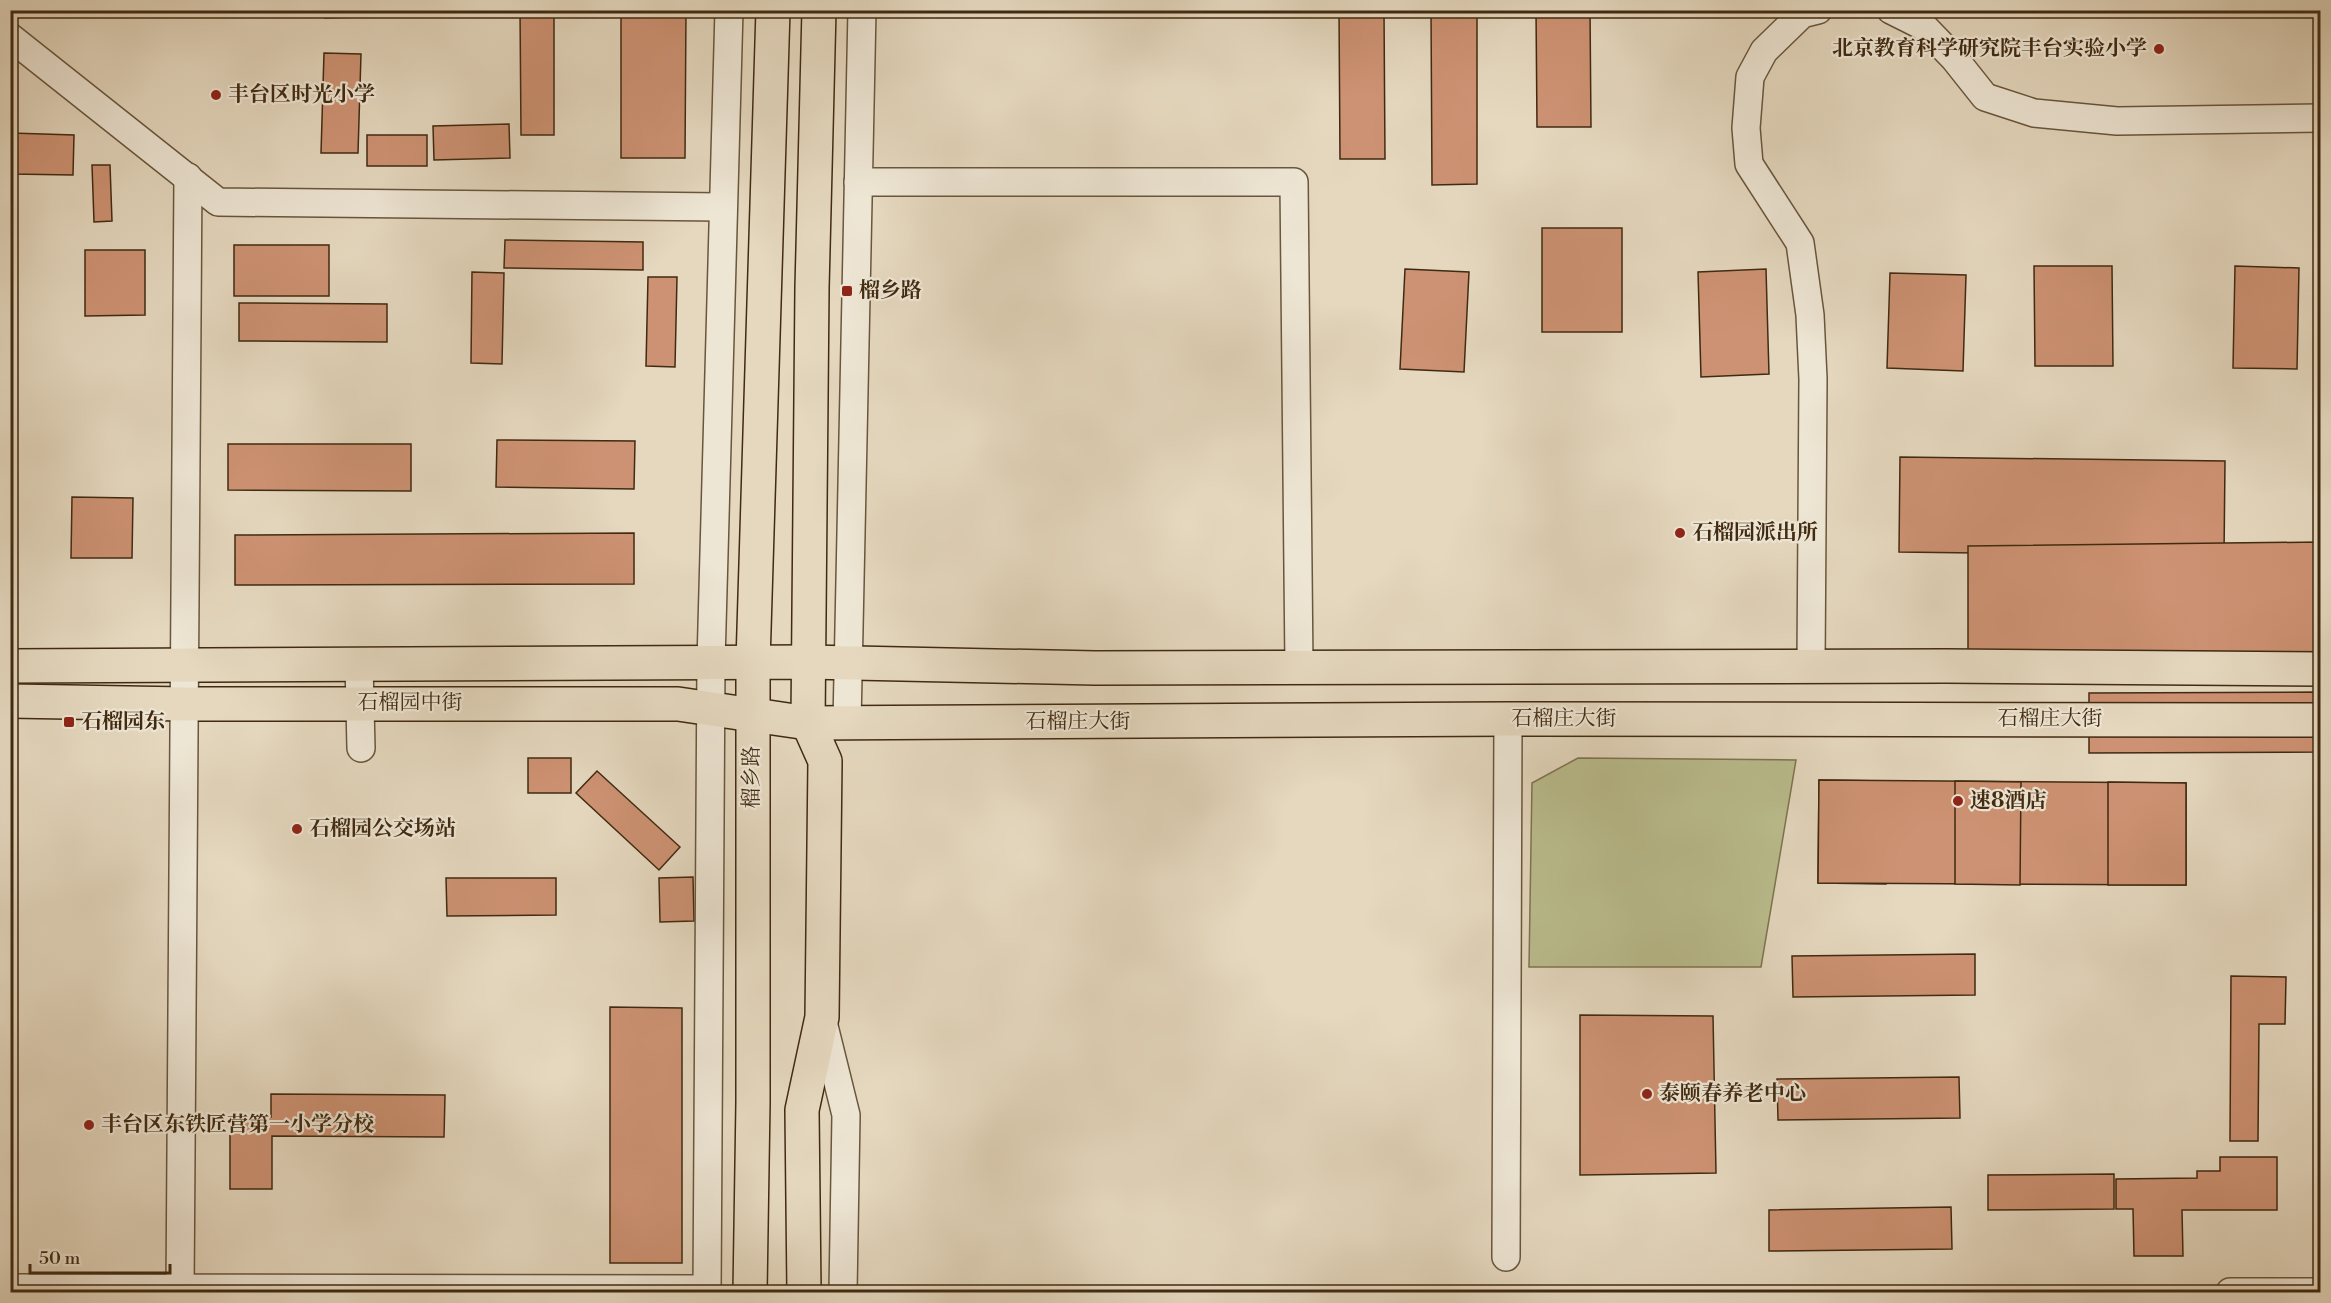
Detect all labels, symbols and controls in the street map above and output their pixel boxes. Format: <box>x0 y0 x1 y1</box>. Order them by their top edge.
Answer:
place label: 北京教育科学研究院丰台实验小学 <box>1832 36 2147 62</box>
marker: 北京教育科学研究院丰台实验小学 <box>2152 42 2166 56</box>
place label: 丰台区时光小学 <box>228 82 375 108</box>
marker: 丰台区时光小学 <box>209 88 223 102</box>
place label: 榴乡路 <box>859 278 922 304</box>
marker: 榴乡路 <box>840 284 854 298</box>
place label: 石榴园派出所 <box>1692 520 1818 546</box>
marker: 石榴园派出所 <box>1673 526 1687 540</box>
street label: 石榴园中街 <box>358 690 463 716</box>
street label: 石榴庄大街 <box>1512 706 1617 732</box>
street label: 石榴庄大街 <box>1998 706 2103 732</box>
place label: 石榴园东 <box>81 709 165 735</box>
street label: 石榴庄大街 <box>1026 709 1131 735</box>
marker: 石榴园东 <box>62 715 76 729</box>
street label: 榴乡路 <box>739 746 765 809</box>
place label: 速8酒店 <box>1970 788 2046 814</box>
marker: 速8酒店 <box>1951 794 1965 808</box>
place label: 石榴园公交场站 <box>309 816 456 842</box>
marker: 石榴园公交场站 <box>290 822 304 836</box>
place label: 泰颐春养老中心 <box>1659 1081 1806 1107</box>
marker: 泰颐春养老中心 <box>1640 1087 1654 1101</box>
place label: 丰台区东铁匠营第一小学分校 <box>101 1112 374 1138</box>
marker: 丰台区东铁匠营第一小学分校 <box>82 1118 96 1132</box>
scale bar <box>30 1237 170 1275</box>
text: 50 m <box>39 1247 81 1270</box>

